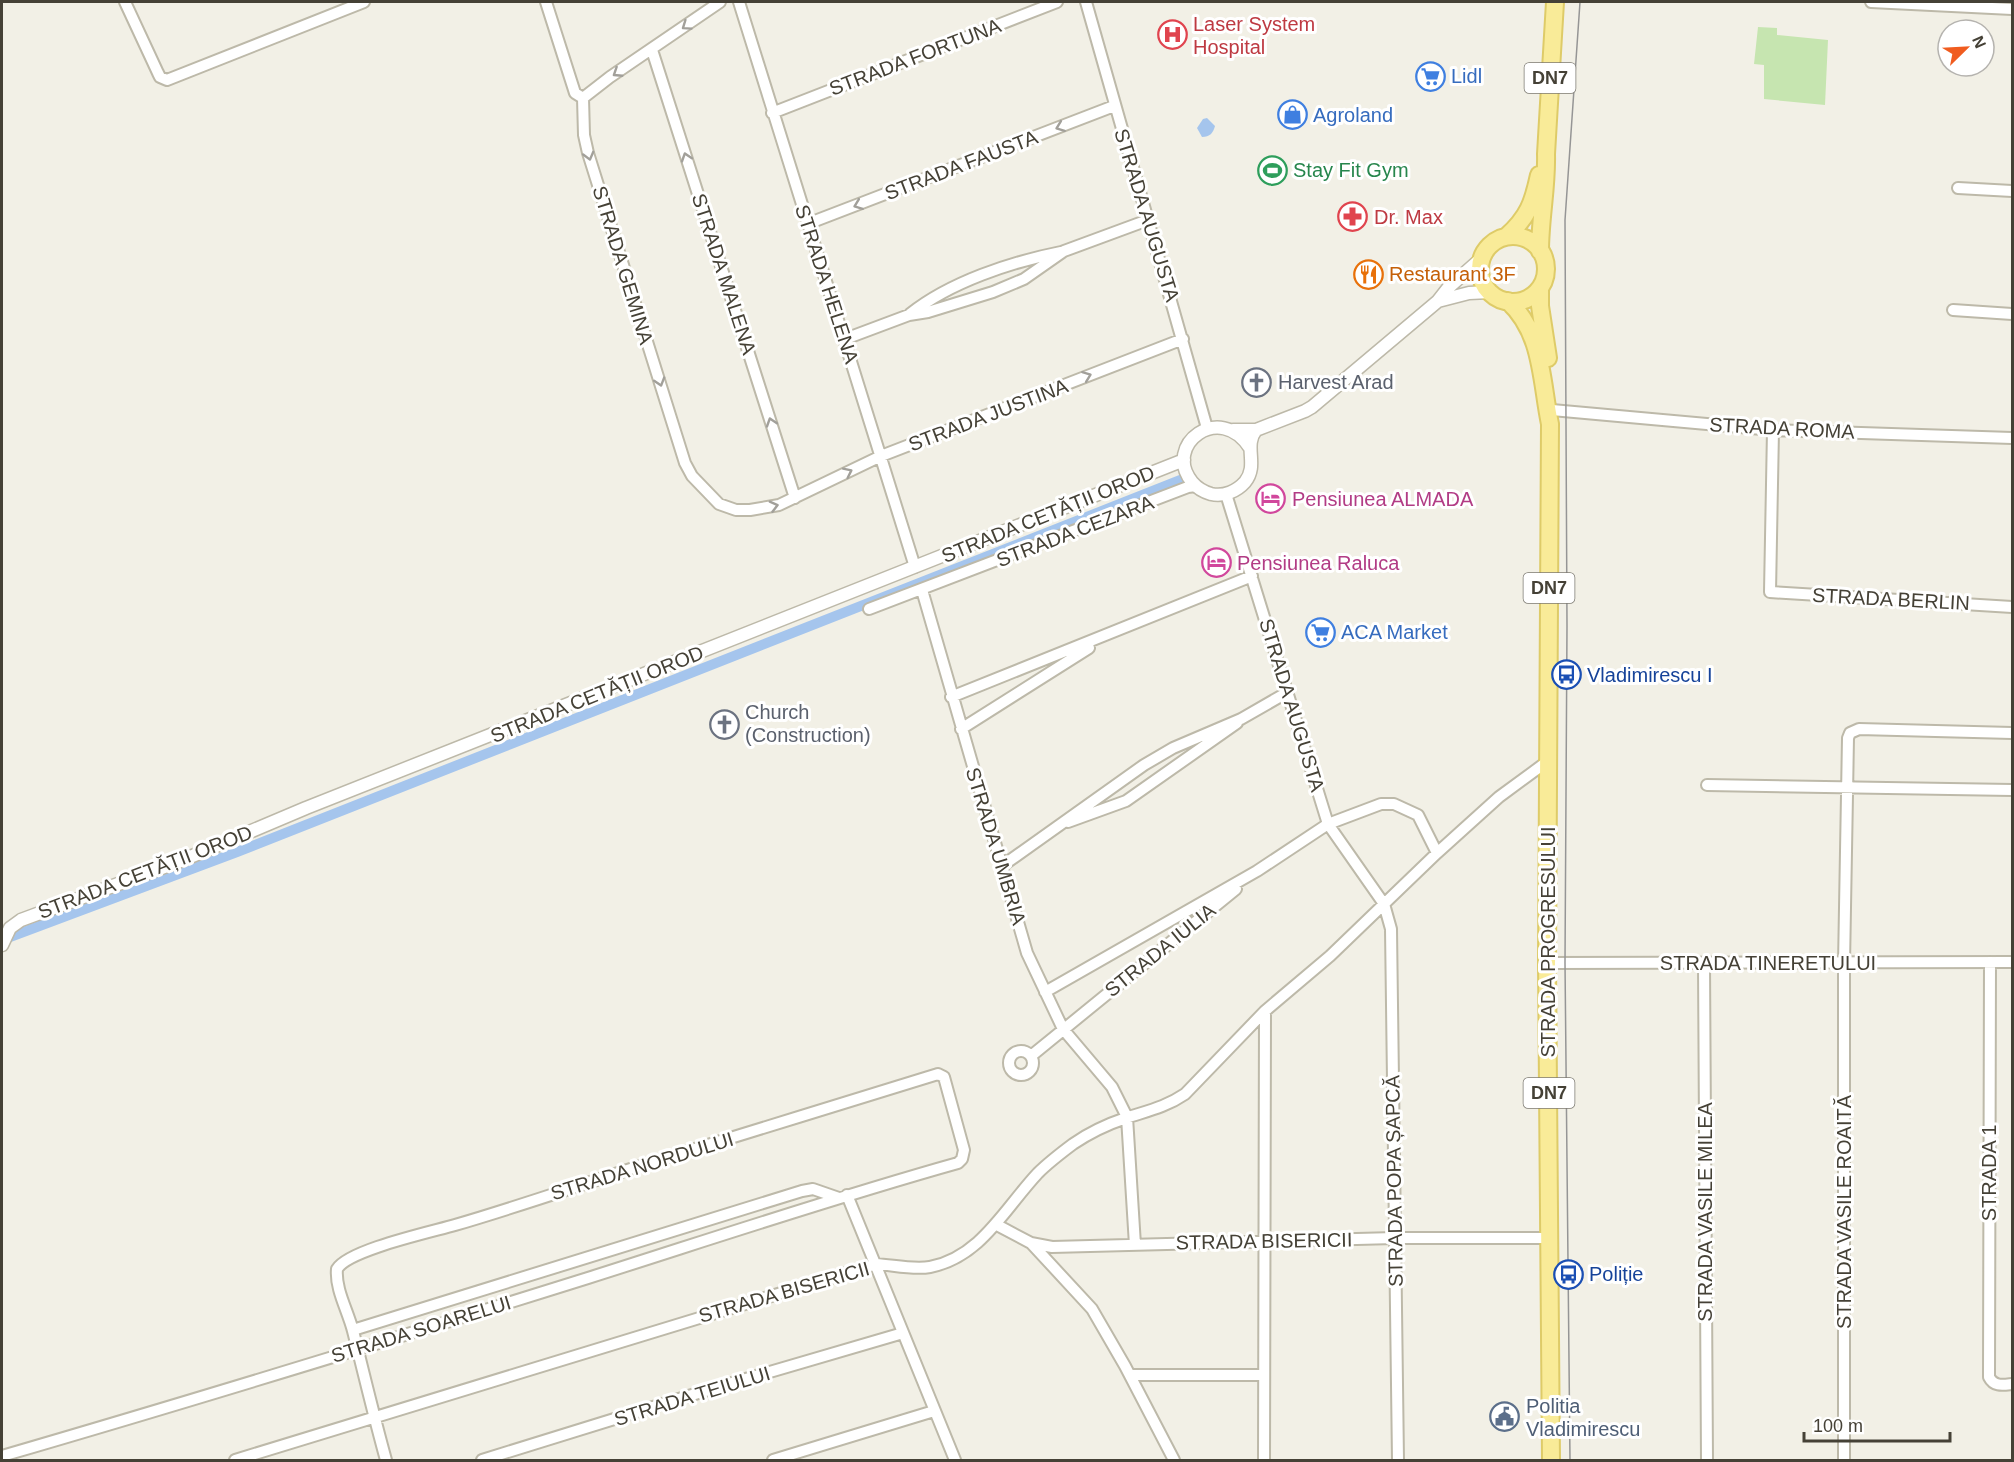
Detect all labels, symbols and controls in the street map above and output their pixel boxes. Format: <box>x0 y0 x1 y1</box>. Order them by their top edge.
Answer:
place label: Laser System Hospital <box>1193 13 1315 58</box>
street label: STRADA FORTUNA <box>826 14 1004 100</box>
north arrow <box>1936 18 1996 78</box>
one-way arrow <box>682 19 693 30</box>
hospital icon: Laser System Hospital <box>1156 19 1188 51</box>
text: N <box>1969 33 1989 51</box>
supermarket icon: Lidl <box>1414 60 1446 92</box>
road number: DN7 <box>1524 63 1576 93</box>
one-way arrow <box>612 65 623 76</box>
place label: Lidl <box>1451 65 1482 87</box>
shop icon: Agroland <box>1276 99 1308 131</box>
place label: Agroland <box>1313 104 1393 126</box>
one-way arrow <box>1055 120 1066 132</box>
street label: STRADA FAUSTA <box>881 125 1041 204</box>
street label: STRADA AUGUSTA <box>1110 126 1184 305</box>
one-way arrow <box>582 150 594 160</box>
one-way arrow <box>681 152 693 163</box>
sports icon: Stay Fit Gym <box>1256 154 1288 186</box>
place label: Stay Fit Gym <box>1293 159 1409 181</box>
street label: STRADA GEMINA <box>588 183 658 347</box>
street label: STRADA MALENA <box>688 191 761 358</box>
one-way arrow <box>853 197 864 210</box>
pharmacy icon: Dr. Max <box>1337 201 1369 233</box>
street label: STRADA HELENA <box>791 202 863 367</box>
place label: Dr. Max <box>1374 206 1443 228</box>
restaurant icon: Restaurant 3F <box>1352 258 1384 290</box>
place label: Restaurant 3F <box>1389 263 1516 285</box>
church icon: Harvest Arad <box>1241 366 1273 398</box>
one-way arrow <box>1081 371 1092 383</box>
place label: Harvest Arad <box>1278 371 1394 393</box>
street label: STRADA JUSTINA <box>905 374 1071 456</box>
one-way arrow <box>653 376 665 387</box>
street label: STRADA ROMA <box>1709 413 1856 443</box>
one-way arrow <box>766 417 778 428</box>
street label: STRADA CETĂȚII OROD <box>938 461 1158 567</box>
one-way arrow <box>842 468 853 480</box>
hotel icon: Pensiunea ALMADA <box>1255 483 1287 515</box>
place label: Pensiunea ALMADA <box>1292 488 1474 510</box>
street label: STRADA CEZARA <box>993 491 1157 571</box>
one-way arrow <box>768 500 778 513</box>
hotel icon: Pensiunea Raluca <box>1200 547 1232 579</box>
place label: Pensiunea Raluca <box>1237 552 1400 574</box>
road number: DN7 <box>1524 573 1574 603</box>
street label: STRADA BERLIN <box>1812 584 1970 614</box>
street label: STRADA AUGUSTA <box>1255 616 1329 795</box>
supermarket icon: ACA Market <box>1304 616 1336 648</box>
place label: ACA Market <box>1341 621 1448 643</box>
street label: STRADA CETĂȚII OROD <box>487 641 707 747</box>
bus stop icon: Vladimirescu I <box>1550 659 1582 691</box>
place label: Vladimirescu I <box>1587 664 1713 686</box>
place label: Church (Construction) <box>745 701 871 746</box>
church icon: Church (Construction) <box>708 708 740 740</box>
street label: STRADA UMBRIA <box>962 765 1031 928</box>
street label: STRADA CETĂȚII OROD <box>35 821 255 923</box>
street label: STRADA PROGRESULUI <box>1537 826 1559 1058</box>
street label: STRADA IULIA <box>1100 898 1220 1001</box>
street label: STRADA TINERETULUI <box>1660 952 1876 974</box>
street label: STRADA POPA ȘAPCĂ <box>1381 1074 1407 1287</box>
road number: DN7 <box>1524 1078 1574 1108</box>
street label: STRADA VASILE ROAITĂ <box>1833 1094 1855 1329</box>
street label: STRADA VASILE MILEA <box>1694 1101 1716 1322</box>
street label: STRADA 1 <box>1978 1125 2000 1221</box>
street label: STRADA NORDULUI <box>548 1128 736 1204</box>
street label: STRADA BISERICII <box>1175 1228 1353 1254</box>
street label: STRADA BISERICII <box>696 1257 872 1327</box>
bus stop icon: Poliție <box>1552 1258 1584 1290</box>
place label: Poliție <box>1589 1263 1643 1285</box>
street label: STRADA SOARELUI <box>329 1291 513 1367</box>
street label: STRADA TEIULUI <box>611 1362 773 1430</box>
place label: Politia Vladimirescu <box>1526 1395 1640 1440</box>
public building icon: Politia Vladimirescu <box>1489 1401 1521 1433</box>
scale bar <box>1804 1405 1950 1443</box>
text: 100 m <box>1813 1416 1863 1436</box>

